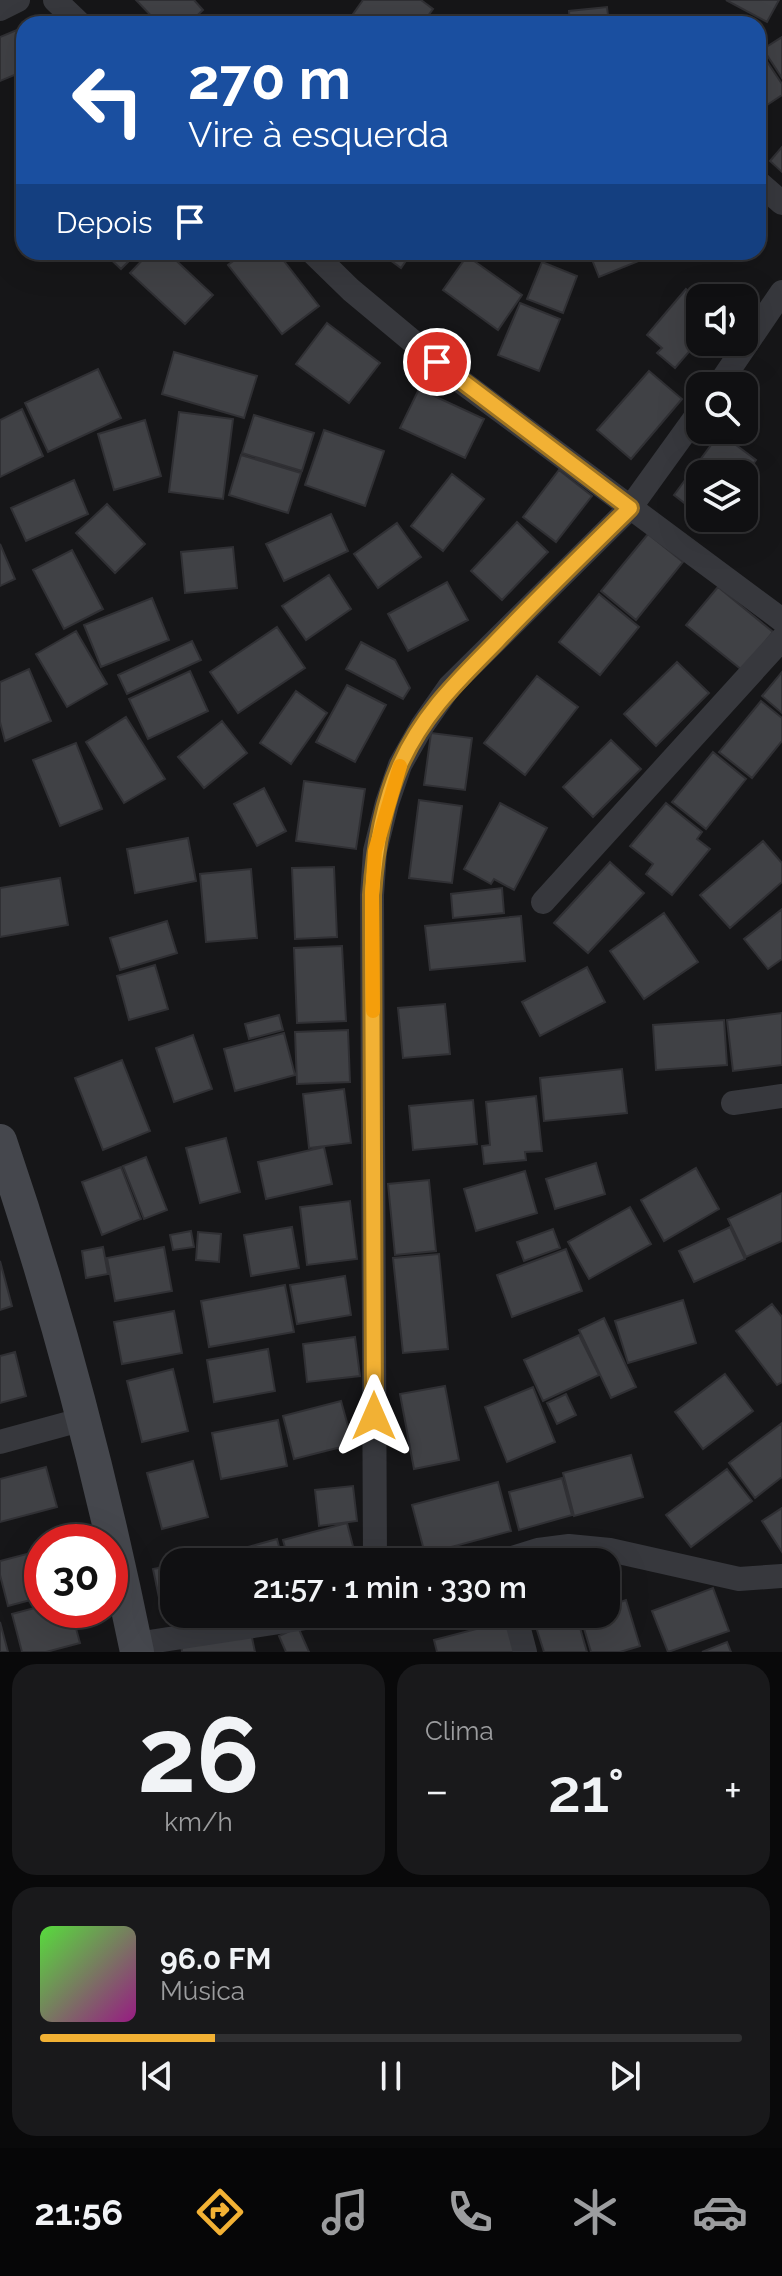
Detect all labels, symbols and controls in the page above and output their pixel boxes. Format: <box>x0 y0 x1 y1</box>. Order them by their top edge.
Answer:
text: 270 m <box>188 46 351 112</box>
icon: left <box>56 48 160 152</box>
text: Vire à esquerda <box>188 113 449 155</box>
icon: arrive <box>168 200 212 244</box>
text: Depois <box>56 205 152 240</box>
map controls <box>686 284 758 532</box>
button: sound <box>686 284 758 356</box>
pin <box>403 328 471 396</box>
icon: arrive <box>415 340 459 384</box>
button: search <box>686 372 758 444</box>
button: layers <box>686 460 758 532</box>
position arrow <box>332 1374 416 1458</box>
speed limit sign: 30 <box>24 1524 128 1628</box>
text: 21:57 · 1 min · 330 m <box>253 1570 527 1605</box>
text: 26 <box>138 1694 259 1816</box>
text: Clima <box>425 1716 494 1746</box>
text: 21° <box>548 1756 625 1826</box>
text: − <box>425 1765 449 1816</box>
text: + <box>724 1765 742 1816</box>
text: km/h <box>164 1807 233 1837</box>
text: 96.0 FM <box>160 1941 271 1976</box>
text: Música <box>160 1976 245 2006</box>
icon: previous <box>135 2054 179 2098</box>
icon: pause <box>369 2054 413 2098</box>
icon: next <box>603 2054 647 2098</box>
icon: directions <box>192 2184 248 2240</box>
icon: music <box>317 2184 373 2240</box>
icon: phone <box>442 2184 498 2240</box>
icon: climate <box>567 2184 623 2240</box>
icon: car <box>692 2184 748 2240</box>
text: 21:56 <box>34 2191 123 2233</box>

